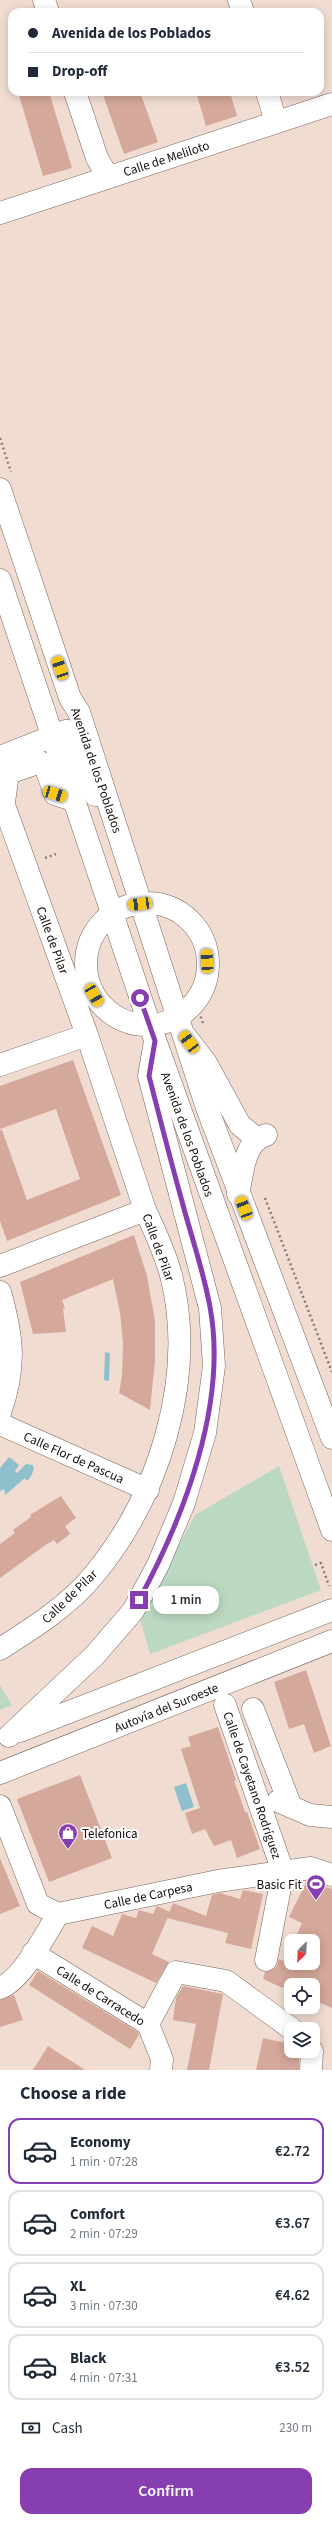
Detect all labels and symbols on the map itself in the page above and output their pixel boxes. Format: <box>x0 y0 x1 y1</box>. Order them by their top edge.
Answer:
street label: Calle de Meliloto <box>121 137 212 181</box>
car <box>50 655 70 681</box>
street label: Avenida de los Poblados <box>66 705 126 836</box>
car <box>42 785 68 803</box>
car <box>127 897 153 911</box>
street label: Calle de Pilar <box>31 904 73 977</box>
car <box>200 949 214 973</box>
car <box>83 982 105 1008</box>
route start <box>131 989 149 1007</box>
car <box>177 1029 201 1055</box>
street label: Avenida de los Poblados <box>156 1069 218 1200</box>
car <box>234 1195 254 1221</box>
street label: Calle de Pilar <box>137 1211 179 1284</box>
street label: Calle Flor de Pascua <box>21 1428 127 1488</box>
street label: Calle de Pilar <box>38 1565 102 1628</box>
callout: 1 min <box>153 1586 219 1614</box>
route end <box>130 1591 148 1609</box>
street label: Autovía del Suroeste <box>112 1679 221 1737</box>
street label: Calle de Cayetano Rodríguez <box>218 1709 286 1862</box>
shop icon: Telefonica <box>57 1822 79 1850</box>
place label: Telefonica <box>82 1825 138 1843</box>
sports icon: Basic Fit <box>305 1873 327 1901</box>
place label: Basic Fit <box>257 1876 303 1894</box>
street label: Calle de Carpesa <box>102 1878 194 1914</box>
north arrow <box>284 1934 320 1970</box>
street label: Calle de Carracedo <box>53 1961 148 2030</box>

